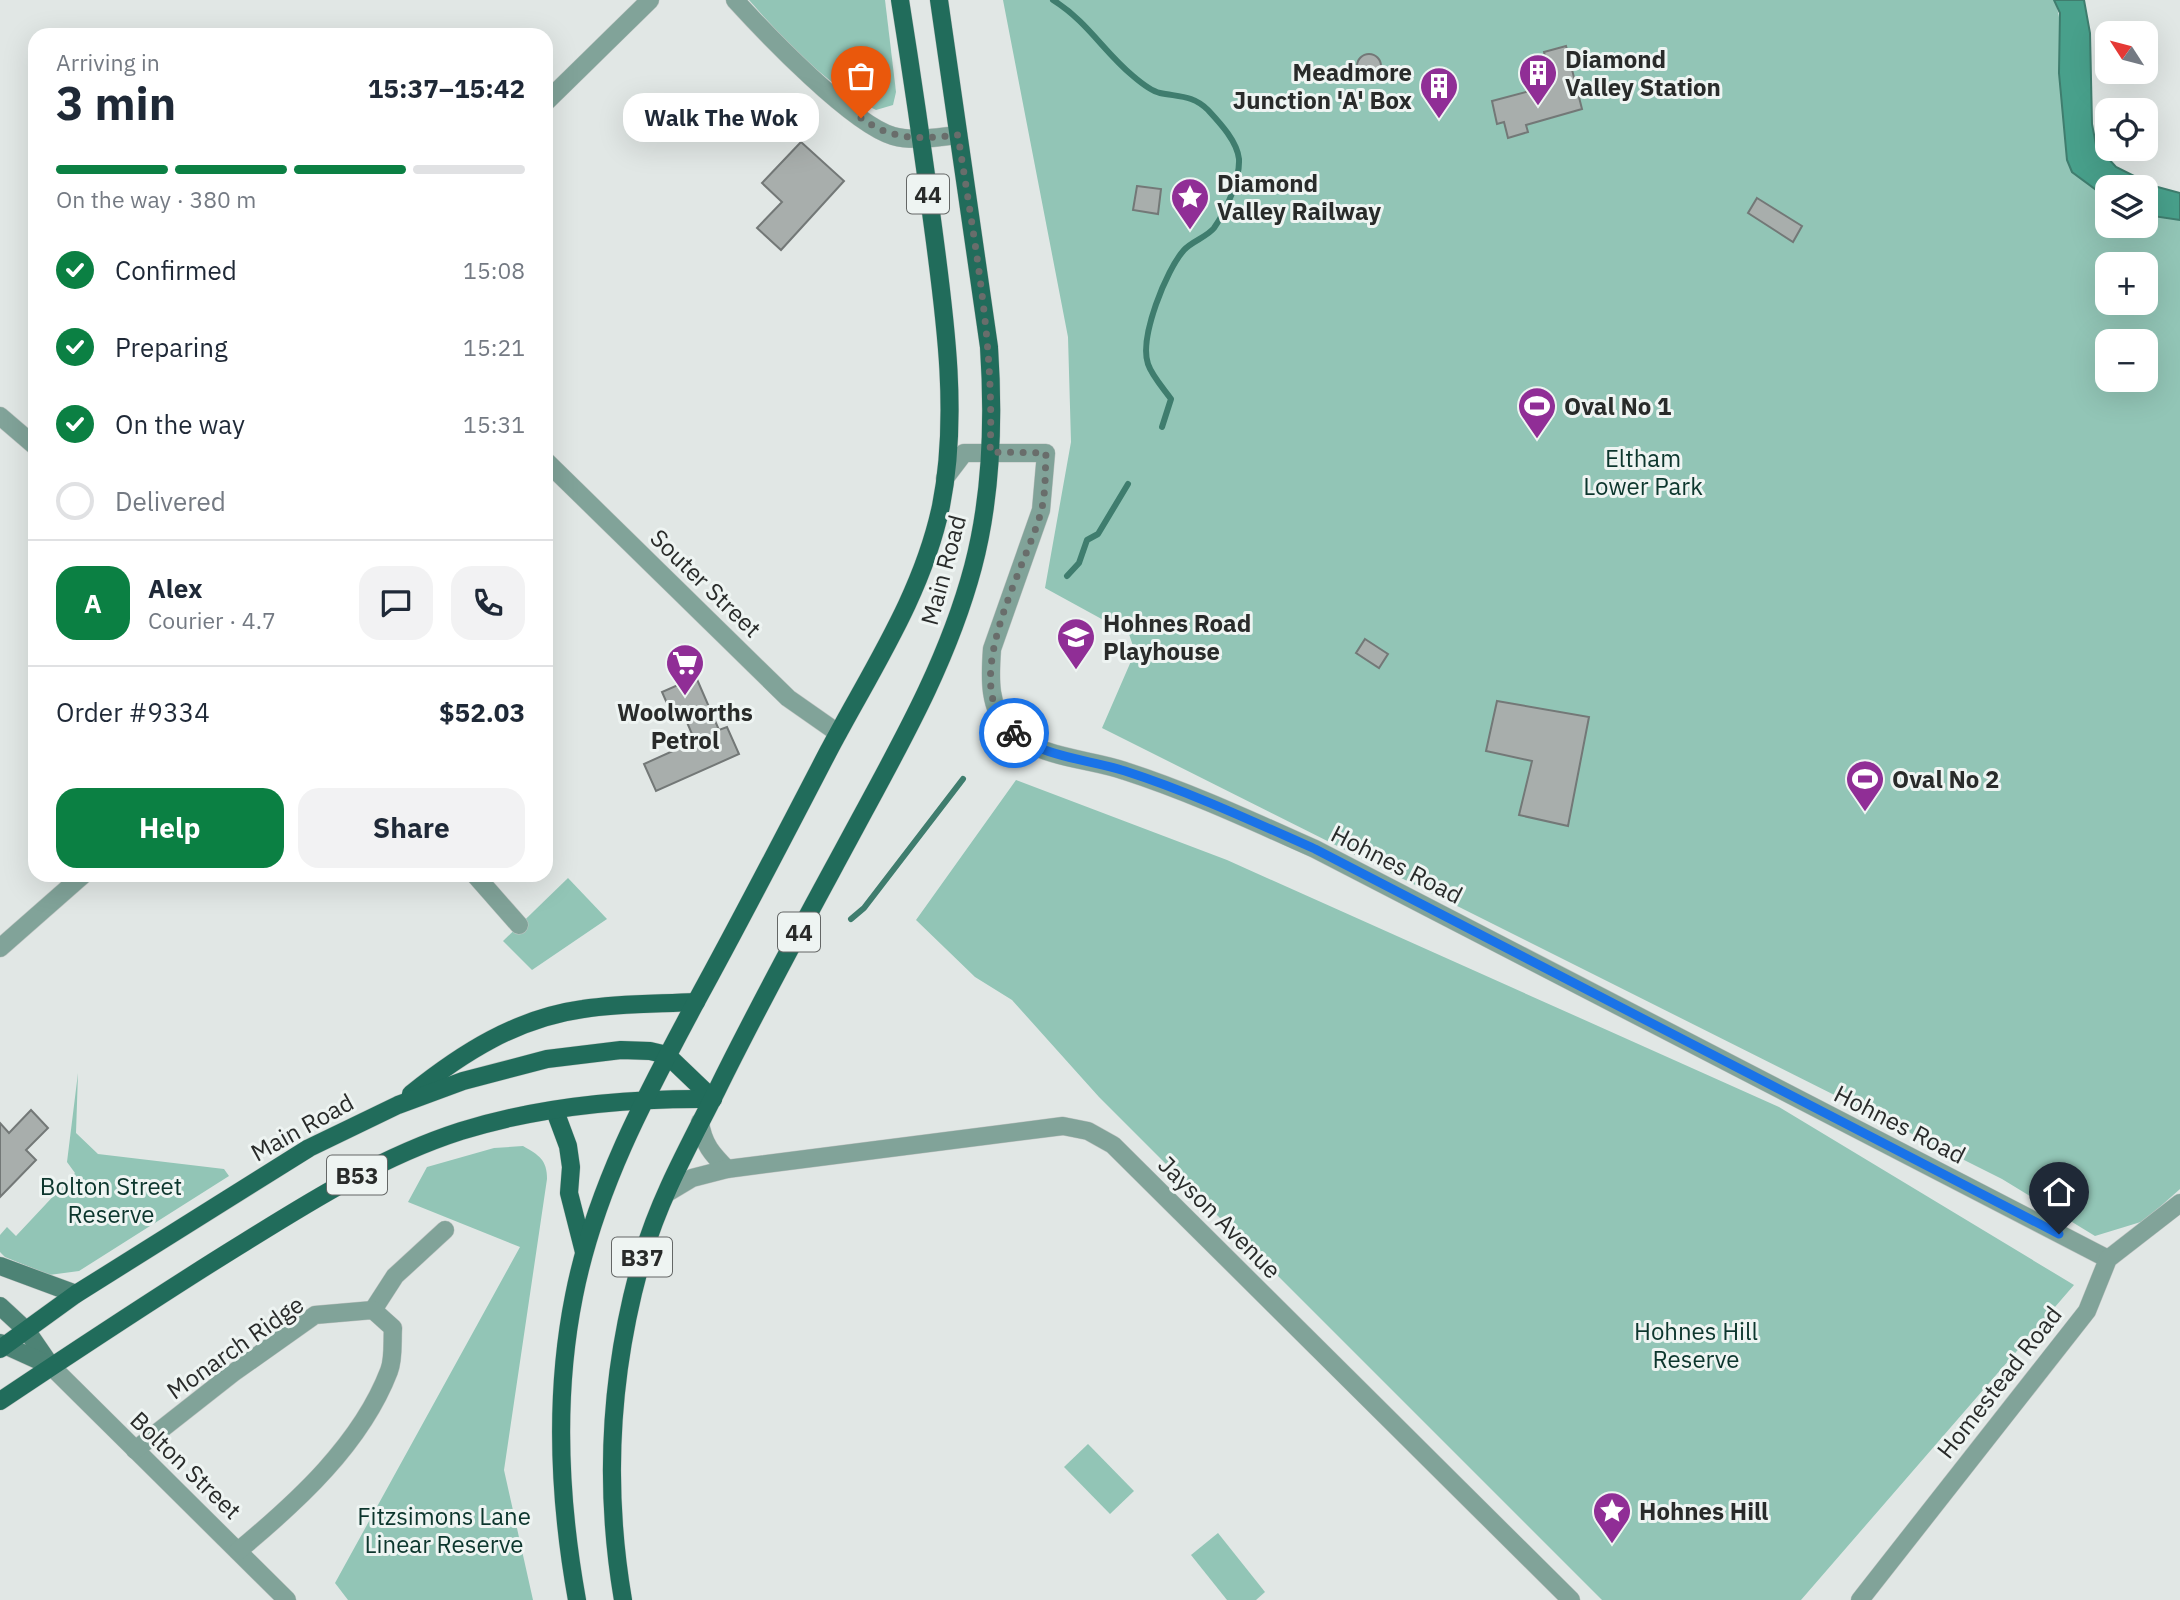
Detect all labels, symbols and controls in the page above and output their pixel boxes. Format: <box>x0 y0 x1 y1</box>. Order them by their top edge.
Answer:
north arrow <box>2095 21 2158 84</box>
map controls <box>2095 21 2158 392</box>
place label: Diamond Valley Station <box>1565 43 1721 103</box>
pin <box>831 46 891 118</box>
text: Arriving in <box>56 47 160 77</box>
building icon: Diamond Valley Station <box>1517 52 1559 107</box>
place label: Meadmore Junction 'A' Box <box>1233 56 1413 116</box>
icon: bag <box>842 57 880 95</box>
building icon: Meadmore Junction 'A' Box <box>1418 65 1460 120</box>
text: 15:37–15:42 <box>368 71 525 105</box>
text: 3 min <box>56 73 176 133</box>
callout: Walk The Wok <box>623 94 819 142</box>
button: locate <box>2095 98 2158 161</box>
text: Walk The Wok <box>644 102 798 132</box>
place label: Diamond Valley Railway <box>1217 167 1381 227</box>
road number: 44 <box>907 174 949 214</box>
button: layers <box>2095 175 2158 238</box>
place icon: Diamond Valley Railway <box>1169 176 1211 231</box>
text: On the way · 380 m <box>56 184 256 214</box>
icon: check <box>56 251 94 289</box>
button: + <box>2095 252 2158 315</box>
text: Confirmed <box>115 253 237 287</box>
text: 15:08 <box>463 255 525 285</box>
icon: check <box>56 328 94 366</box>
button: − <box>2095 329 2158 392</box>
text: Preparing <box>115 330 228 364</box>
text: 15:21 <box>463 332 525 362</box>
sports icon: Oval No 1 <box>1516 385 1558 440</box>
place label: Oval No 1 <box>1564 390 1671 422</box>
icon: check <box>56 405 94 443</box>
text: On the way <box>115 407 245 441</box>
text: 15:31 <box>463 409 525 439</box>
park label: Eltham Lower Park <box>1583 442 1703 502</box>
text: Delivered <box>115 484 226 518</box>
street label: Main Road <box>913 511 973 629</box>
street label: Souter Street <box>644 522 768 644</box>
button: chat <box>359 566 433 640</box>
button: phone <box>451 566 525 640</box>
text: Alex <box>148 571 202 605</box>
text: A <box>84 586 102 620</box>
text: Courier · 4.7 <box>148 605 276 635</box>
place label: Hohnes Road Playhouse <box>1103 607 1251 667</box>
school or university icon: Hohnes Road Playhouse <box>1055 616 1097 671</box>
supermarket icon: Woolworths Petrol <box>664 642 706 697</box>
text: Order #9334 <box>56 695 210 729</box>
text: $52.03 <box>439 695 525 729</box>
place label: Woolworths Petrol <box>617 696 753 756</box>
courier <box>979 698 1049 768</box>
icon: bike <box>995 714 1033 752</box>
sports icon: Oval No 2 <box>1844 758 1886 813</box>
place label: Oval No 2 <box>1892 763 1999 795</box>
button: Help <box>56 788 284 868</box>
button: Share <box>298 788 525 868</box>
street label: Hohnes Road <box>1326 817 1468 911</box>
road number: 44 <box>778 912 820 951</box>
street label: Hohnes Road <box>1829 1077 1971 1171</box>
street label: Main Road <box>245 1086 359 1168</box>
street label: Jayson Avenue <box>1152 1149 1288 1285</box>
road number: B53 <box>327 1156 387 1194</box>
pin <box>2029 1162 2089 1234</box>
park label: Bolton Street Reserve <box>40 1170 182 1230</box>
icon: home <box>2040 1173 2078 1211</box>
road number: B37 <box>612 1238 672 1276</box>
street label: Monarch Ridge <box>160 1288 310 1406</box>
street label: Homestead Road <box>1929 1299 2069 1465</box>
park label: Hohnes Hill Reserve <box>1634 1315 1758 1375</box>
street label: Bolton Street <box>124 1404 248 1526</box>
place icon: Hohnes Hill <box>1591 1490 1633 1545</box>
place label: Hohnes Hill <box>1639 1495 1768 1527</box>
park label: Fitzsimons Lane Linear Reserve <box>357 1500 531 1560</box>

